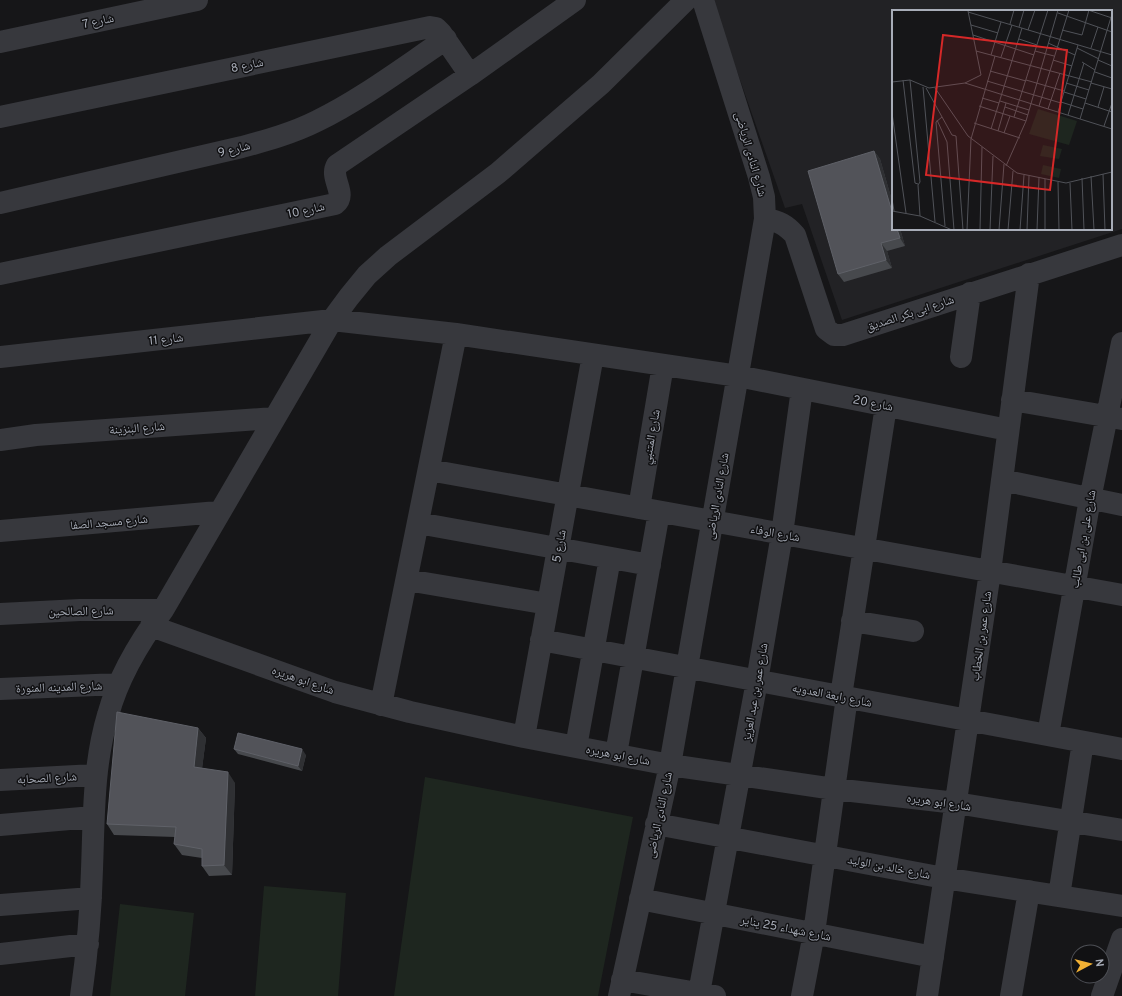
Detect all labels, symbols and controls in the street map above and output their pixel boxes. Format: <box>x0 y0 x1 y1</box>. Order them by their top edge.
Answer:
inset map <box>892 10 1112 230</box>
street label: شارع 7 <box>81 11 116 33</box>
street label: شارع 8 <box>229 55 265 77</box>
street label: شارع النادى الرياضى <box>730 110 770 199</box>
street label: شارع 9 <box>216 138 252 162</box>
street label: شارع 10 <box>286 199 326 223</box>
street label: شارع ابى بكر الصديق <box>864 292 956 336</box>
street label: شارع 11 <box>148 330 184 350</box>
street label: شارع 20 <box>851 392 894 416</box>
street label: شارع المتنبي <box>639 408 666 466</box>
street label: شارع البنزينة <box>109 419 166 439</box>
street label: شارع النادى الرياضى <box>702 451 734 541</box>
street label: شارع على بن ابى طالب <box>1067 489 1101 589</box>
street label: شارع مسجد الصفا <box>70 512 149 534</box>
street label: شارع الوفاء <box>749 522 801 546</box>
street label: شارع 5 <box>549 528 571 564</box>
street label: شارع عمر بن الخطاب <box>968 590 996 682</box>
street label: شارع الصالحين <box>48 603 114 621</box>
street label: شارع عمر بن عبد العزيز <box>739 642 773 744</box>
street label: شارع ابو هريره <box>269 663 336 699</box>
street label: شارع المدينه المنورة <box>16 678 103 698</box>
street label: شارع رابعة العدويه <box>791 680 873 712</box>
street label: شارع ابو هريره <box>584 742 651 770</box>
street label: شارع الصحابه <box>17 769 78 789</box>
street label: شارع النادى الرياضى <box>643 770 677 860</box>
street label: شارع ابو هريره <box>906 791 972 815</box>
street label: شارع خالد بن الوليد <box>846 852 932 884</box>
street label: شارع شهداء 25 يناير <box>738 912 833 946</box>
north arrow <box>1070 944 1110 984</box>
text: N <box>1092 958 1106 968</box>

